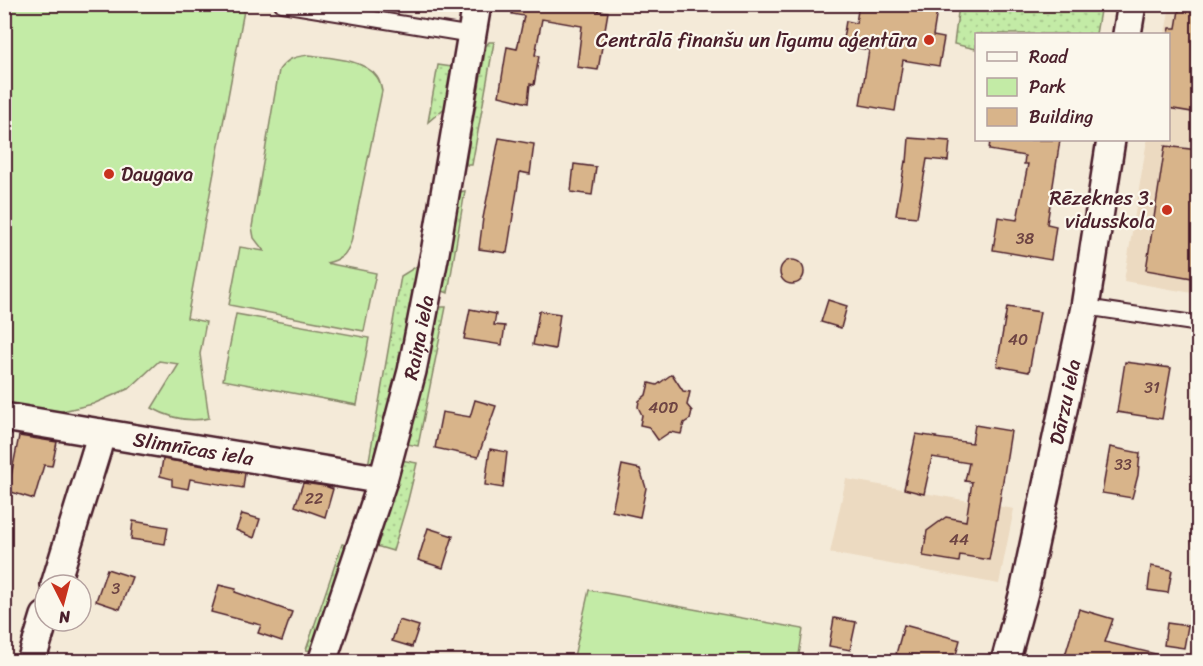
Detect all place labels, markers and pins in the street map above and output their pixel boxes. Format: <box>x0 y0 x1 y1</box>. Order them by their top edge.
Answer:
place label: Centrālā finanšu un līgumu aģentūra <box>596 23 918 58</box>
marker: Centrālā finanšu un līgumu aģentūra <box>922 33 936 47</box>
place label: Daugava <box>121 157 193 192</box>
marker: Daugava <box>102 167 116 181</box>
place label: Rēzeknes 3. vidusskola <box>1050 181 1155 239</box>
marker: Rēzeknes 3. vidusskola <box>1160 203 1174 217</box>

